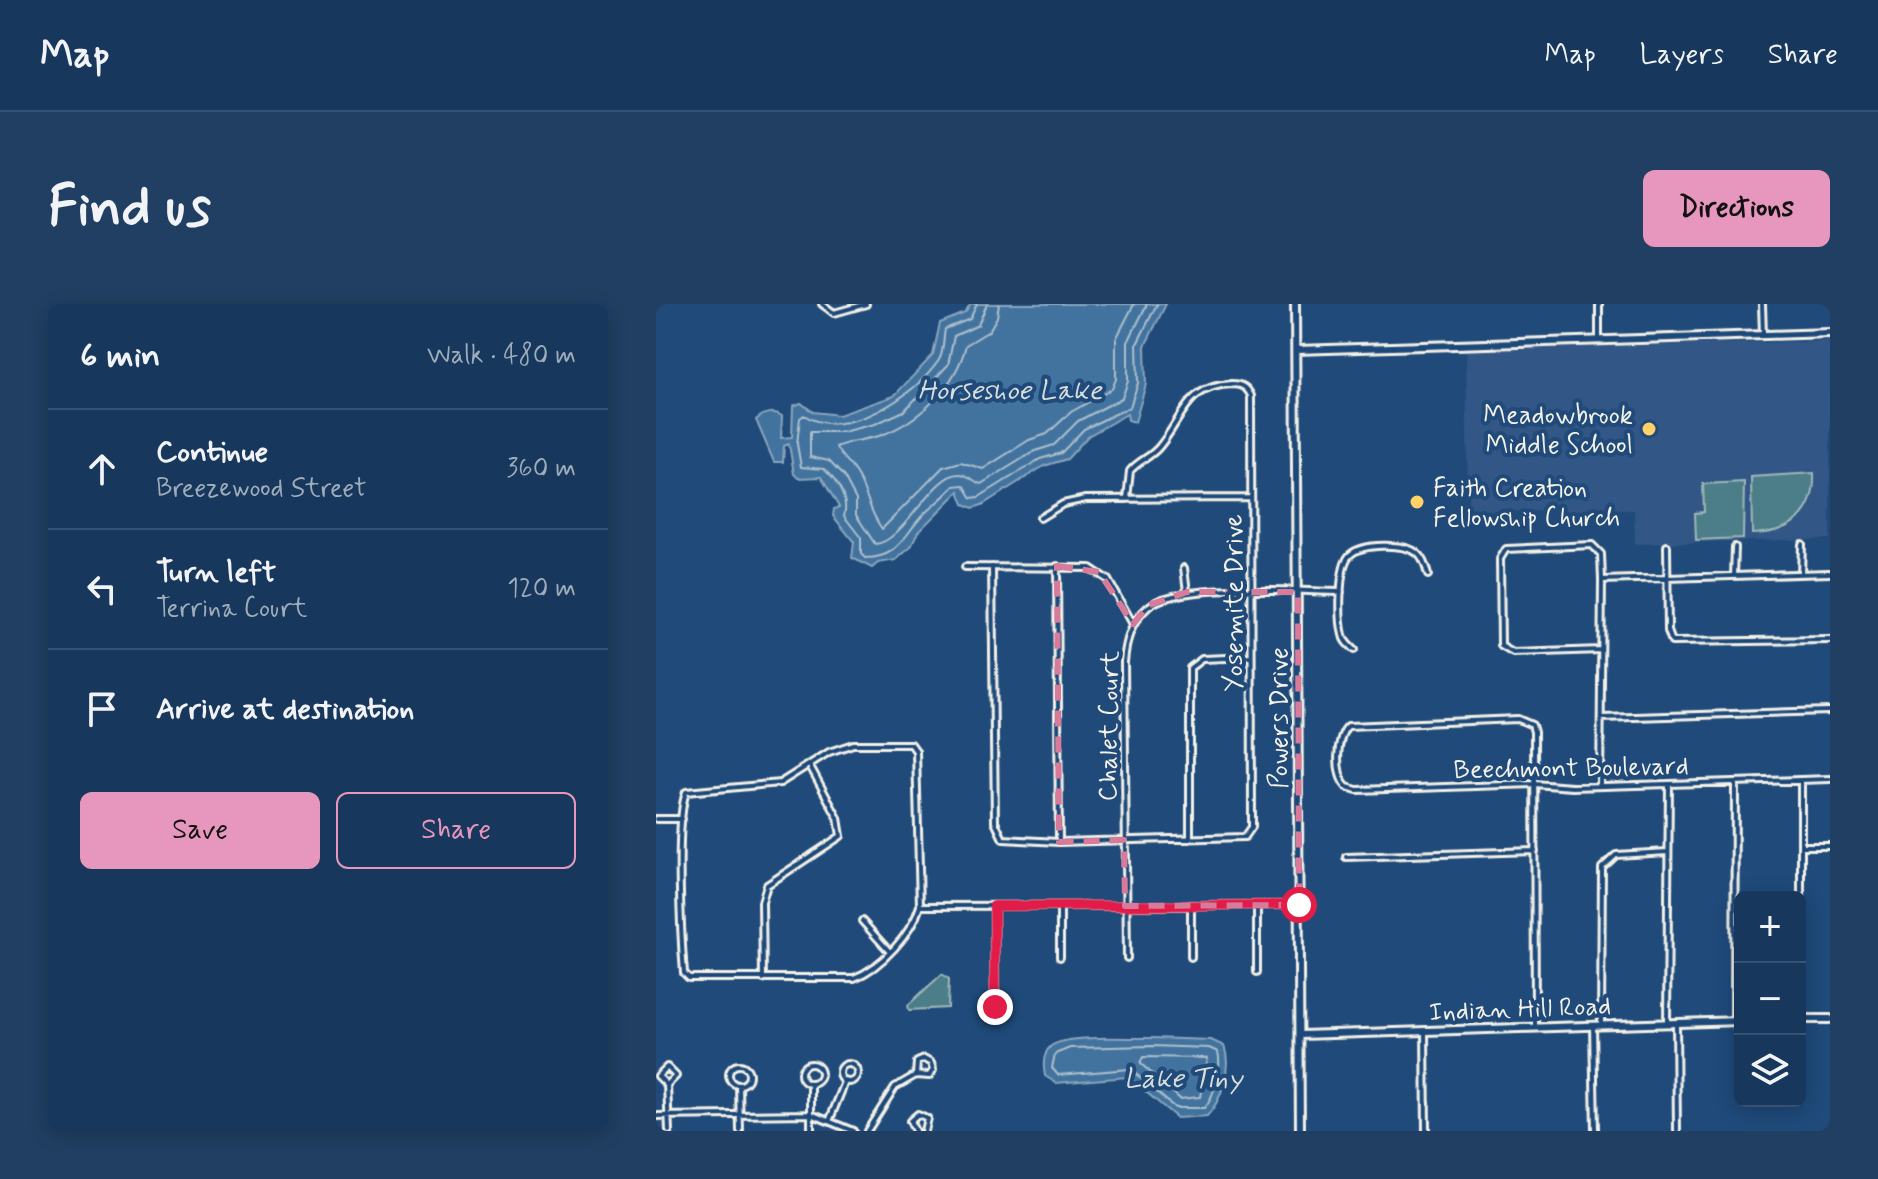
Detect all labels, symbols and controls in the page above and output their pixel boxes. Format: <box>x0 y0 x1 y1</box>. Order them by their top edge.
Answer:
text: Map <box>40 31 110 80</box>
text: Map <box>1545 37 1596 74</box>
text: Layers <box>1640 37 1724 74</box>
text: Share <box>1768 37 1838 74</box>
button: Directions <box>1643 170 1830 247</box>
text: Find us <box>48 172 211 245</box>
text: 6 min <box>80 334 160 379</box>
text: Walk · 480 m <box>427 339 576 373</box>
water label: Horseshoe Lake <box>918 373 1104 410</box>
place label: Meadowbrook Middle School <box>1483 399 1633 463</box>
marker: Meadowbrook Middle School <box>1640 420 1658 438</box>
text: Continue <box>156 433 268 472</box>
icon: ahead <box>80 447 124 491</box>
text: 360 m <box>507 452 576 486</box>
text: Breezewood Street <box>156 472 366 506</box>
place label: Faith Creation Fellowship Church <box>1433 472 1620 536</box>
marker: Faith Creation Fellowship Church <box>1408 493 1426 511</box>
street label: Yosemite Drive <box>1218 514 1252 692</box>
text: Turn left <box>156 553 276 592</box>
icon: left <box>80 567 124 611</box>
text: 120 m <box>507 572 576 606</box>
text: Terrina Court <box>156 592 307 626</box>
street label: Powers Drive <box>1263 647 1297 789</box>
street label: Chalet Court <box>1092 650 1128 802</box>
icon: arrive <box>80 687 124 731</box>
text: Arrive at destination <box>156 690 414 729</box>
street label: Beechmont Boulevard <box>1453 750 1689 788</box>
button: Save <box>80 792 320 869</box>
button: Share <box>336 792 576 869</box>
route start <box>1281 887 1317 923</box>
map controls <box>1734 891 1806 1107</box>
button: + <box>1734 891 1806 963</box>
button: − <box>1734 963 1806 1035</box>
route end <box>977 989 1013 1025</box>
street label: Indian Hill Road <box>1428 990 1612 1030</box>
button: layers <box>1734 1035 1806 1107</box>
water label: Lake Tiny <box>1124 1061 1244 1098</box>

